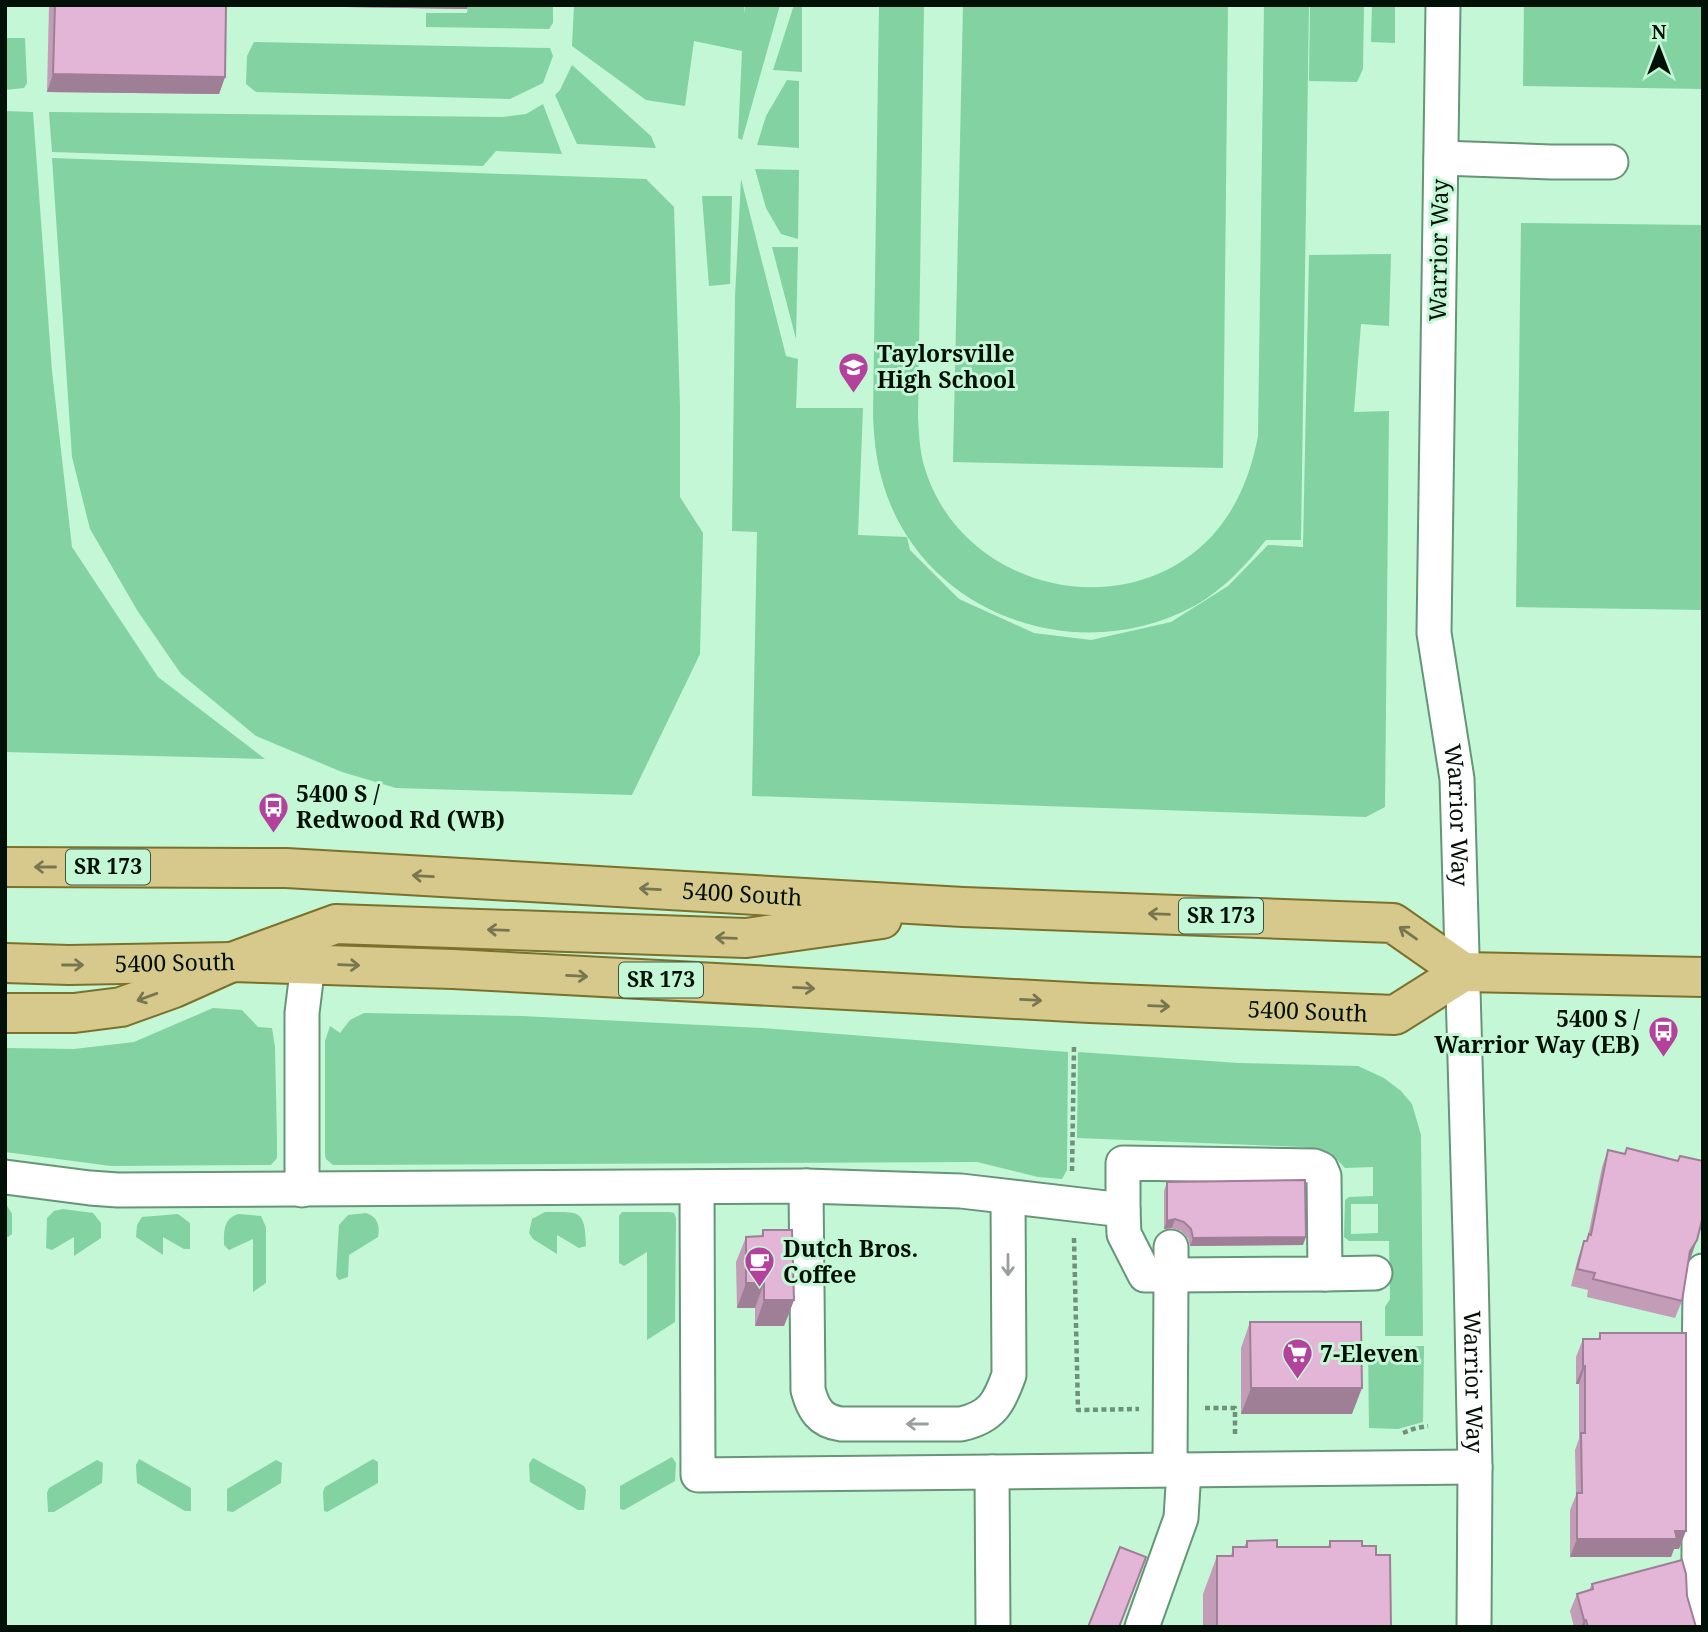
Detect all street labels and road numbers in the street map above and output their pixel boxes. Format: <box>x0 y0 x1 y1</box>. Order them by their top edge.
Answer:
street label: Warrior Way <box>1421 178 1455 322</box>
street label: Warrior Way <box>1437 742 1477 887</box>
road number: SR 173 <box>66 850 150 884</box>
street label: 5400 South <box>681 874 803 913</box>
road number: SR 173 <box>1179 898 1263 934</box>
street label: 5400 South <box>114 945 235 979</box>
road number: SR 173 <box>619 962 703 998</box>
street label: 5400 South <box>1247 992 1369 1029</box>
street label: Warrior Way <box>1457 1310 1492 1453</box>

